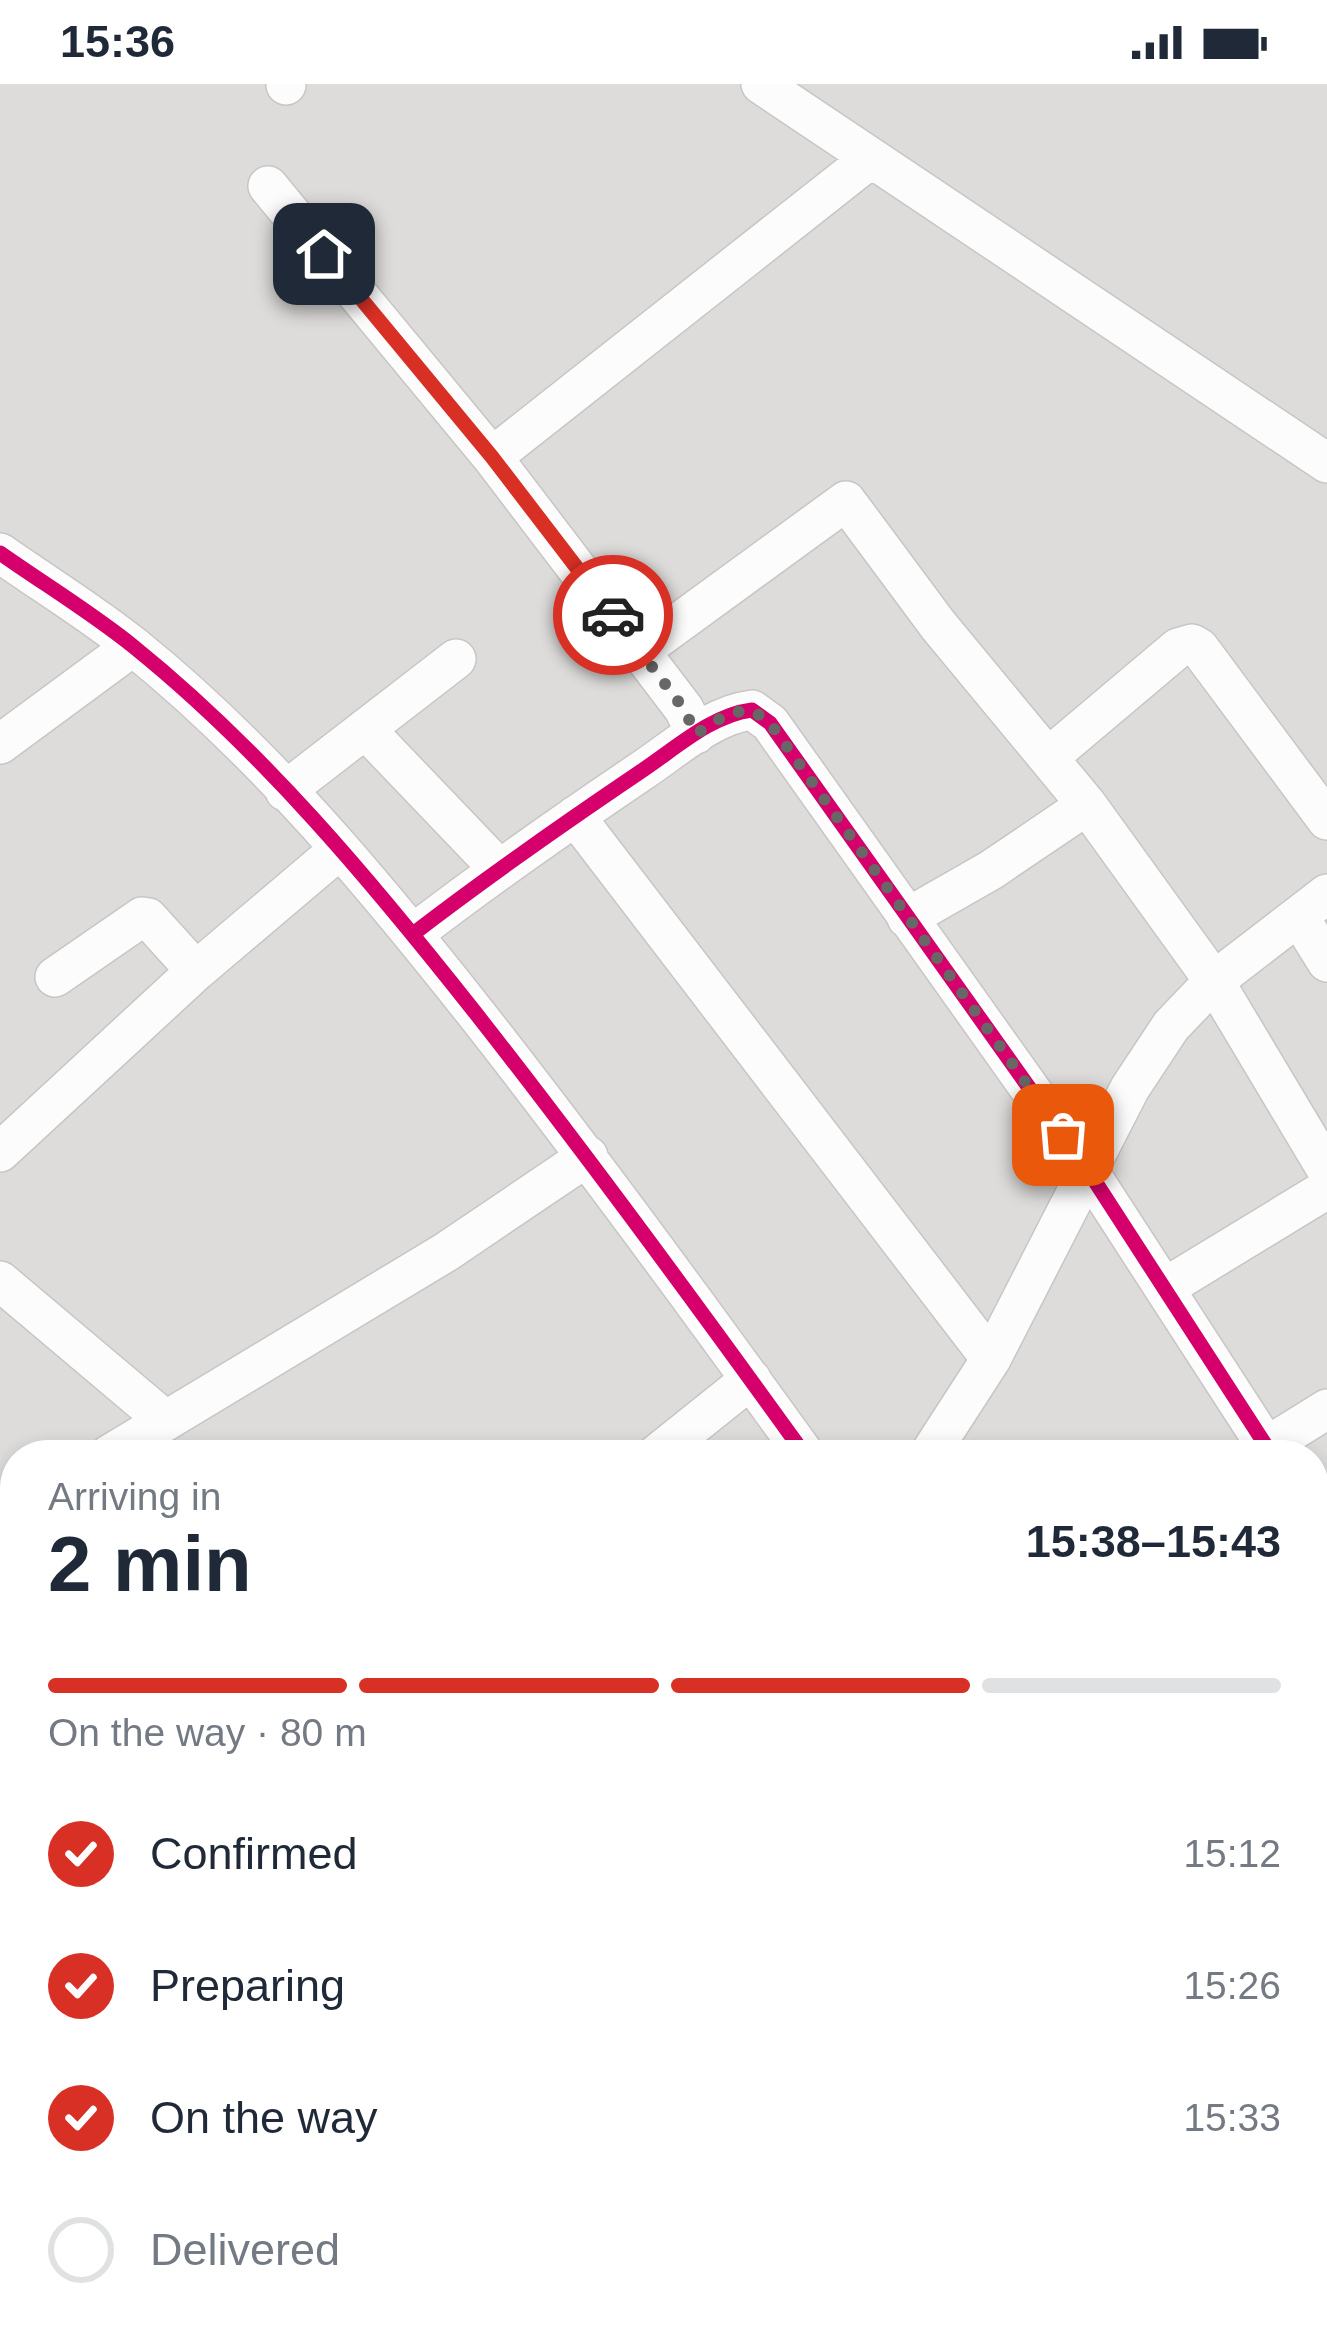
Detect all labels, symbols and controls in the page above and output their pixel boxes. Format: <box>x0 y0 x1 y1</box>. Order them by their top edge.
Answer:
text: 15:36 <box>60 16 175 67</box>
pin <box>273 203 375 305</box>
icon: home <box>291 221 357 287</box>
courier <box>553 555 673 675</box>
icon: car <box>580 582 646 648</box>
pin <box>1012 1084 1114 1186</box>
icon: bag <box>1030 1102 1096 1168</box>
text: Arriving in <box>48 1475 221 1518</box>
text: 15:38–15:43 <box>1026 1516 1281 1567</box>
text: 2 min <box>48 1520 252 1608</box>
text: On the way · 80 m <box>48 1711 367 1754</box>
icon: check <box>48 1821 114 1887</box>
text: Confirmed <box>150 1828 358 1879</box>
text: 15:12 <box>1183 1832 1281 1875</box>
icon: check <box>48 1953 114 2019</box>
text: Preparing <box>150 1960 345 2011</box>
text: 15:26 <box>1183 1964 1281 2007</box>
icon: check <box>48 2085 114 2151</box>
text: On the way <box>150 2092 378 2143</box>
text: 15:33 <box>1183 2096 1281 2139</box>
text: Delivered <box>150 2224 340 2275</box>

